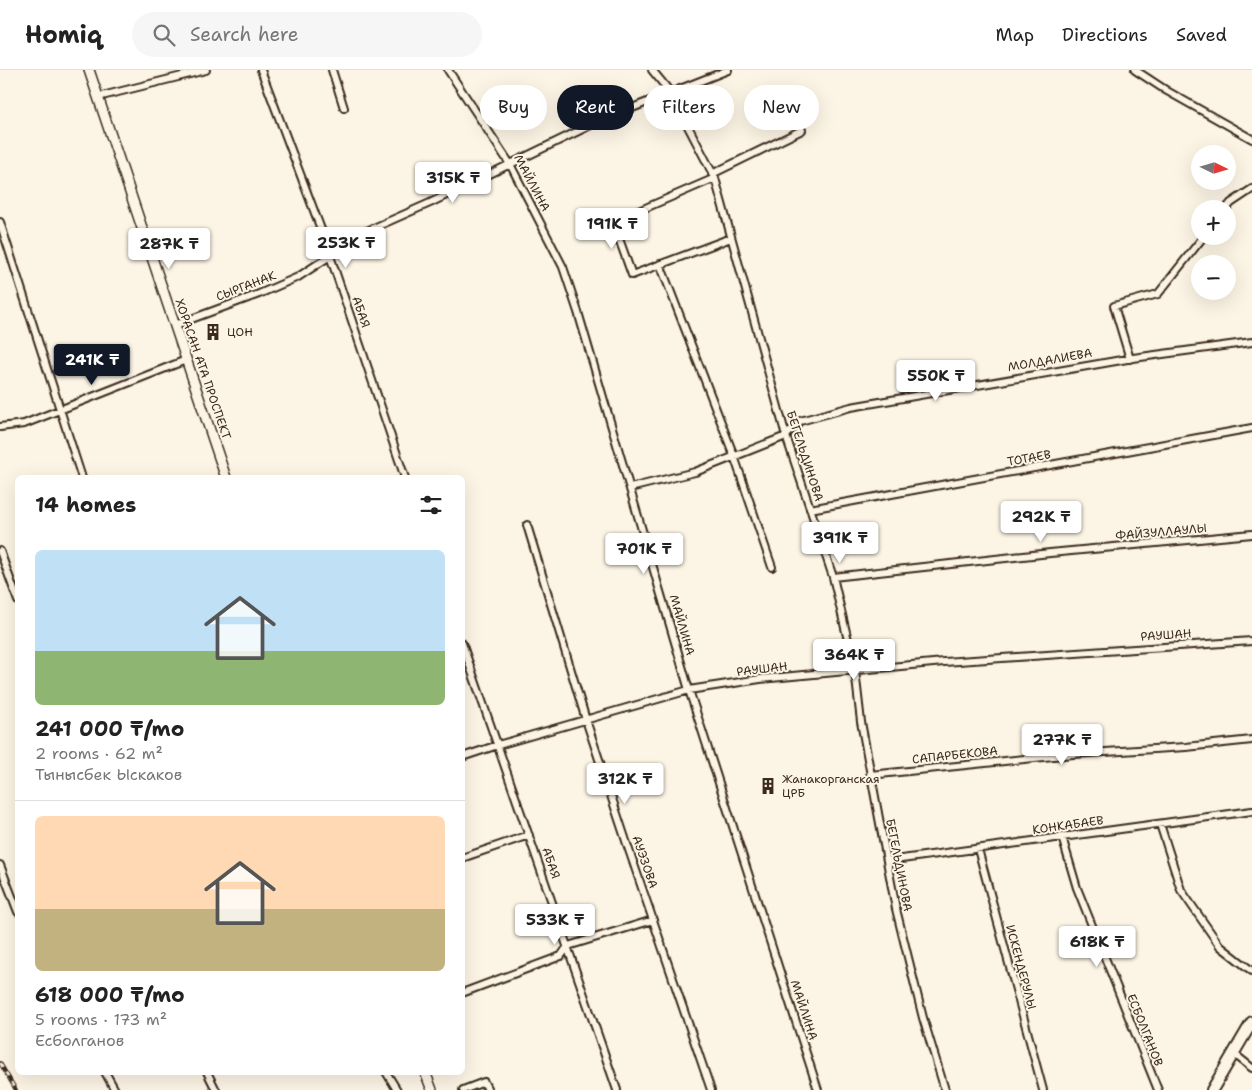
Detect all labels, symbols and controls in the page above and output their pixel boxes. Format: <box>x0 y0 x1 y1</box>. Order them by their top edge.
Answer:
search box <box>132 12 482 57</box>
text: Homiq <box>25 19 102 51</box>
icon: search <box>150 21 178 49</box>
text: Search here <box>190 22 299 47</box>
text: Map <box>996 23 1034 47</box>
text: Directions <box>1062 23 1148 47</box>
text: Saved <box>1176 23 1227 47</box>
chip: Buy <box>480 85 547 130</box>
chip: Rent <box>557 85 634 130</box>
chip: Filters <box>644 85 734 130</box>
chip: New <box>744 85 819 130</box>
north arrow <box>1191 145 1236 190</box>
map controls <box>1191 145 1236 300</box>
street label: МАЙЛИНА <box>510 152 554 215</box>
pin: 315K ₸ <box>412 162 494 204</box>
text: 315K ₸ <box>426 167 480 188</box>
button: + <box>1191 200 1236 245</box>
pin: 191K ₸ <box>571 208 653 250</box>
text: 191K ₸ <box>586 213 638 234</box>
pin: 253K ₸ <box>305 226 387 269</box>
pin: 287K ₸ <box>128 228 210 270</box>
text: 253K ₸ <box>317 232 375 253</box>
text: 287K ₸ <box>139 233 199 254</box>
button: − <box>1191 255 1236 300</box>
street label: СЫРГАНАК <box>214 267 279 305</box>
street label: АБАЯ <box>348 294 374 330</box>
street label: ХОРАСАН АТА ПРОСПЕКТ <box>171 296 235 442</box>
building icon: ЦОН <box>203 322 223 342</box>
place label: ЦОН <box>227 324 253 340</box>
pin: 241K ₸ <box>51 344 133 386</box>
street label: МОЛДАЛИЕВА <box>1006 345 1094 375</box>
text: 241K ₸ <box>65 349 119 370</box>
pin: 550K ₸ <box>895 360 977 402</box>
text: 550K ₸ <box>907 365 965 386</box>
street label: БЕГЕЛЬДИНОВА <box>783 409 827 504</box>
street label: ТОТАЕВ <box>1006 446 1052 470</box>
text: 14 homes <box>35 491 136 519</box>
icon: filters <box>417 491 445 519</box>
pin: 292K ₸ <box>1000 500 1082 543</box>
text: 292K ₸ <box>1012 506 1071 527</box>
street label: ФАЙЗУЛЛАУЛЫ <box>1115 520 1207 544</box>
pin: 391K ₸ <box>799 522 881 564</box>
text: 391K ₸ <box>812 527 868 548</box>
pin: 701K ₸ <box>603 532 685 575</box>
text: 701K ₸ <box>616 538 672 559</box>
icon: home <box>195 583 285 673</box>
street label: МАЙЛИНА <box>666 593 698 658</box>
street label: РАУШАН <box>1140 625 1192 645</box>
pin: 364K ₸ <box>813 638 895 681</box>
text: 364K ₸ <box>824 644 884 665</box>
street label: РАУШАН <box>736 658 789 680</box>
text: 241 000 ₸/mo <box>35 715 184 743</box>
pin: 277K ₸ <box>1021 724 1103 766</box>
text: 277K ₸ <box>1033 729 1091 750</box>
text: 2 rooms · 62 m² <box>35 743 163 764</box>
street label: САПАРБЕКОВА <box>911 743 999 767</box>
pin: 312K ₸ <box>584 762 666 805</box>
text: Тынысбек Ыскаков <box>35 764 182 785</box>
text: 312K ₸ <box>598 768 652 789</box>
place label: Жанакорганская ЦРБ <box>782 771 880 801</box>
building icon: Жанакорганская ЦРБ <box>758 776 778 796</box>
street label: КОНКАБАЕВ <box>1031 812 1105 838</box>
street label: БЕГЕЛЬДИНОВА <box>882 817 916 913</box>
street label: АУЭЗОВА <box>628 833 662 891</box>
street label: АБАЯ <box>538 845 564 881</box>
icon: home <box>195 848 285 938</box>
pin: 533K ₸ <box>514 904 596 946</box>
text: 533K ₸ <box>526 909 584 930</box>
street label: ИСКЕНДЕРУЛЫ <box>1002 923 1040 1011</box>
pin: 618K ₸ <box>1056 926 1138 968</box>
text: 618K ₸ <box>1070 931 1124 952</box>
street label: МАЙЛИНА <box>787 978 821 1043</box>
text: 618 000 ₸/mo <box>35 981 185 1009</box>
street label: ЕСБОЛГАНОВ <box>1123 991 1167 1069</box>
text: 5 rooms · 173 m² <box>35 1009 167 1030</box>
text: Есболганов <box>35 1030 124 1051</box>

